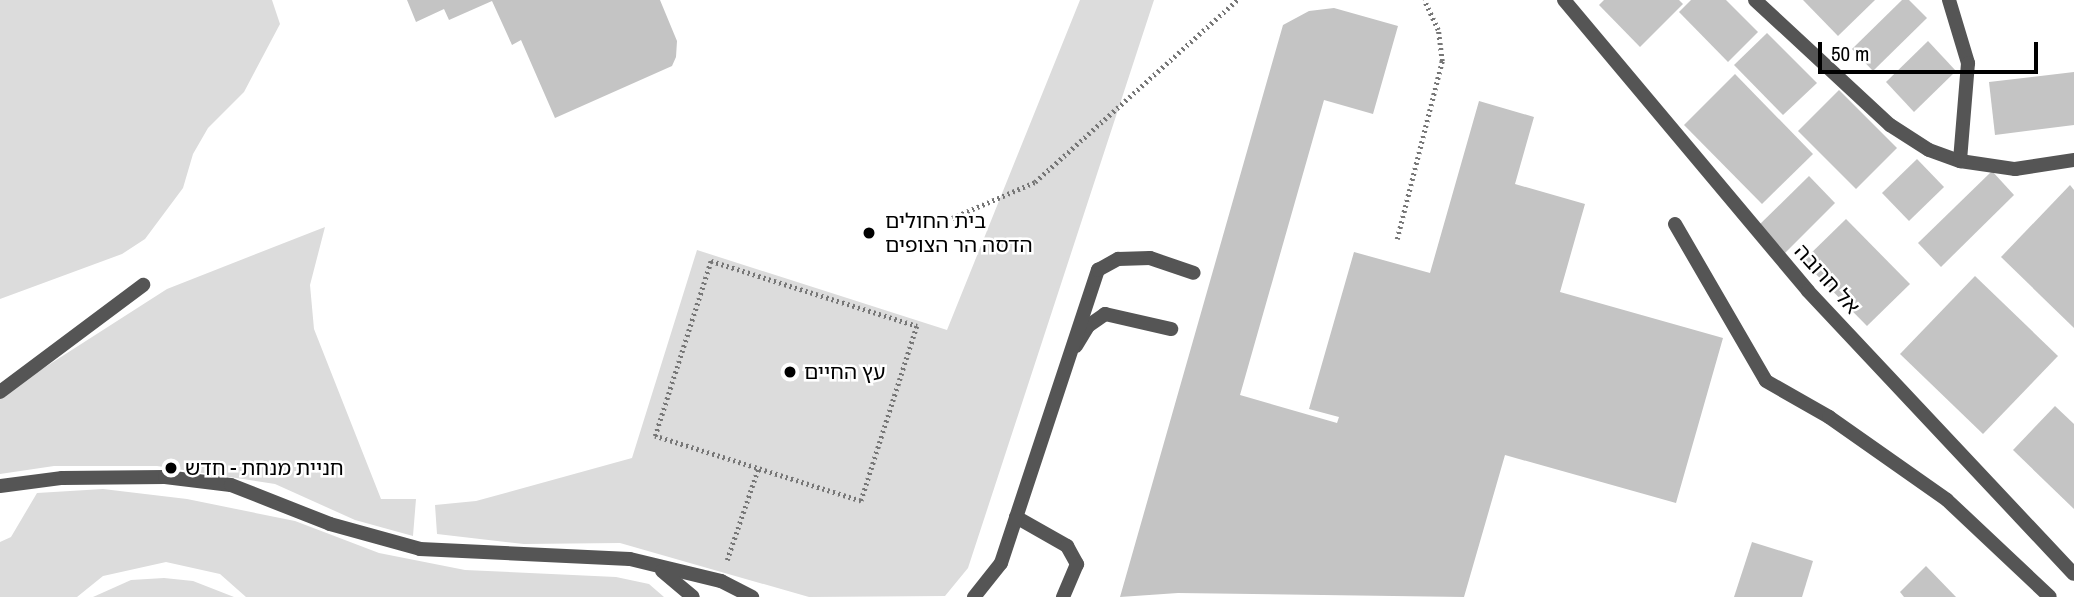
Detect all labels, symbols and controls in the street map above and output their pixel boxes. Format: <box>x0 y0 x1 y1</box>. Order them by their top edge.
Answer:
scale bar <box>1822 28 2042 72</box>
text: 50 m <box>1831 39 1869 68</box>
place label: בית החולים הדסה הר הצופים <box>885 208 1033 258</box>
marker: בית החולים הדסה הר הצופים <box>859 223 879 243</box>
street label: אל חרובה <box>1789 239 1865 319</box>
place label: עץ החיים <box>804 359 886 385</box>
marker: עץ החיים <box>782 364 798 380</box>
place label: חניית מנחת - חדש <box>185 455 344 481</box>
marker: חניית מנחת - חדש <box>163 460 179 476</box>

